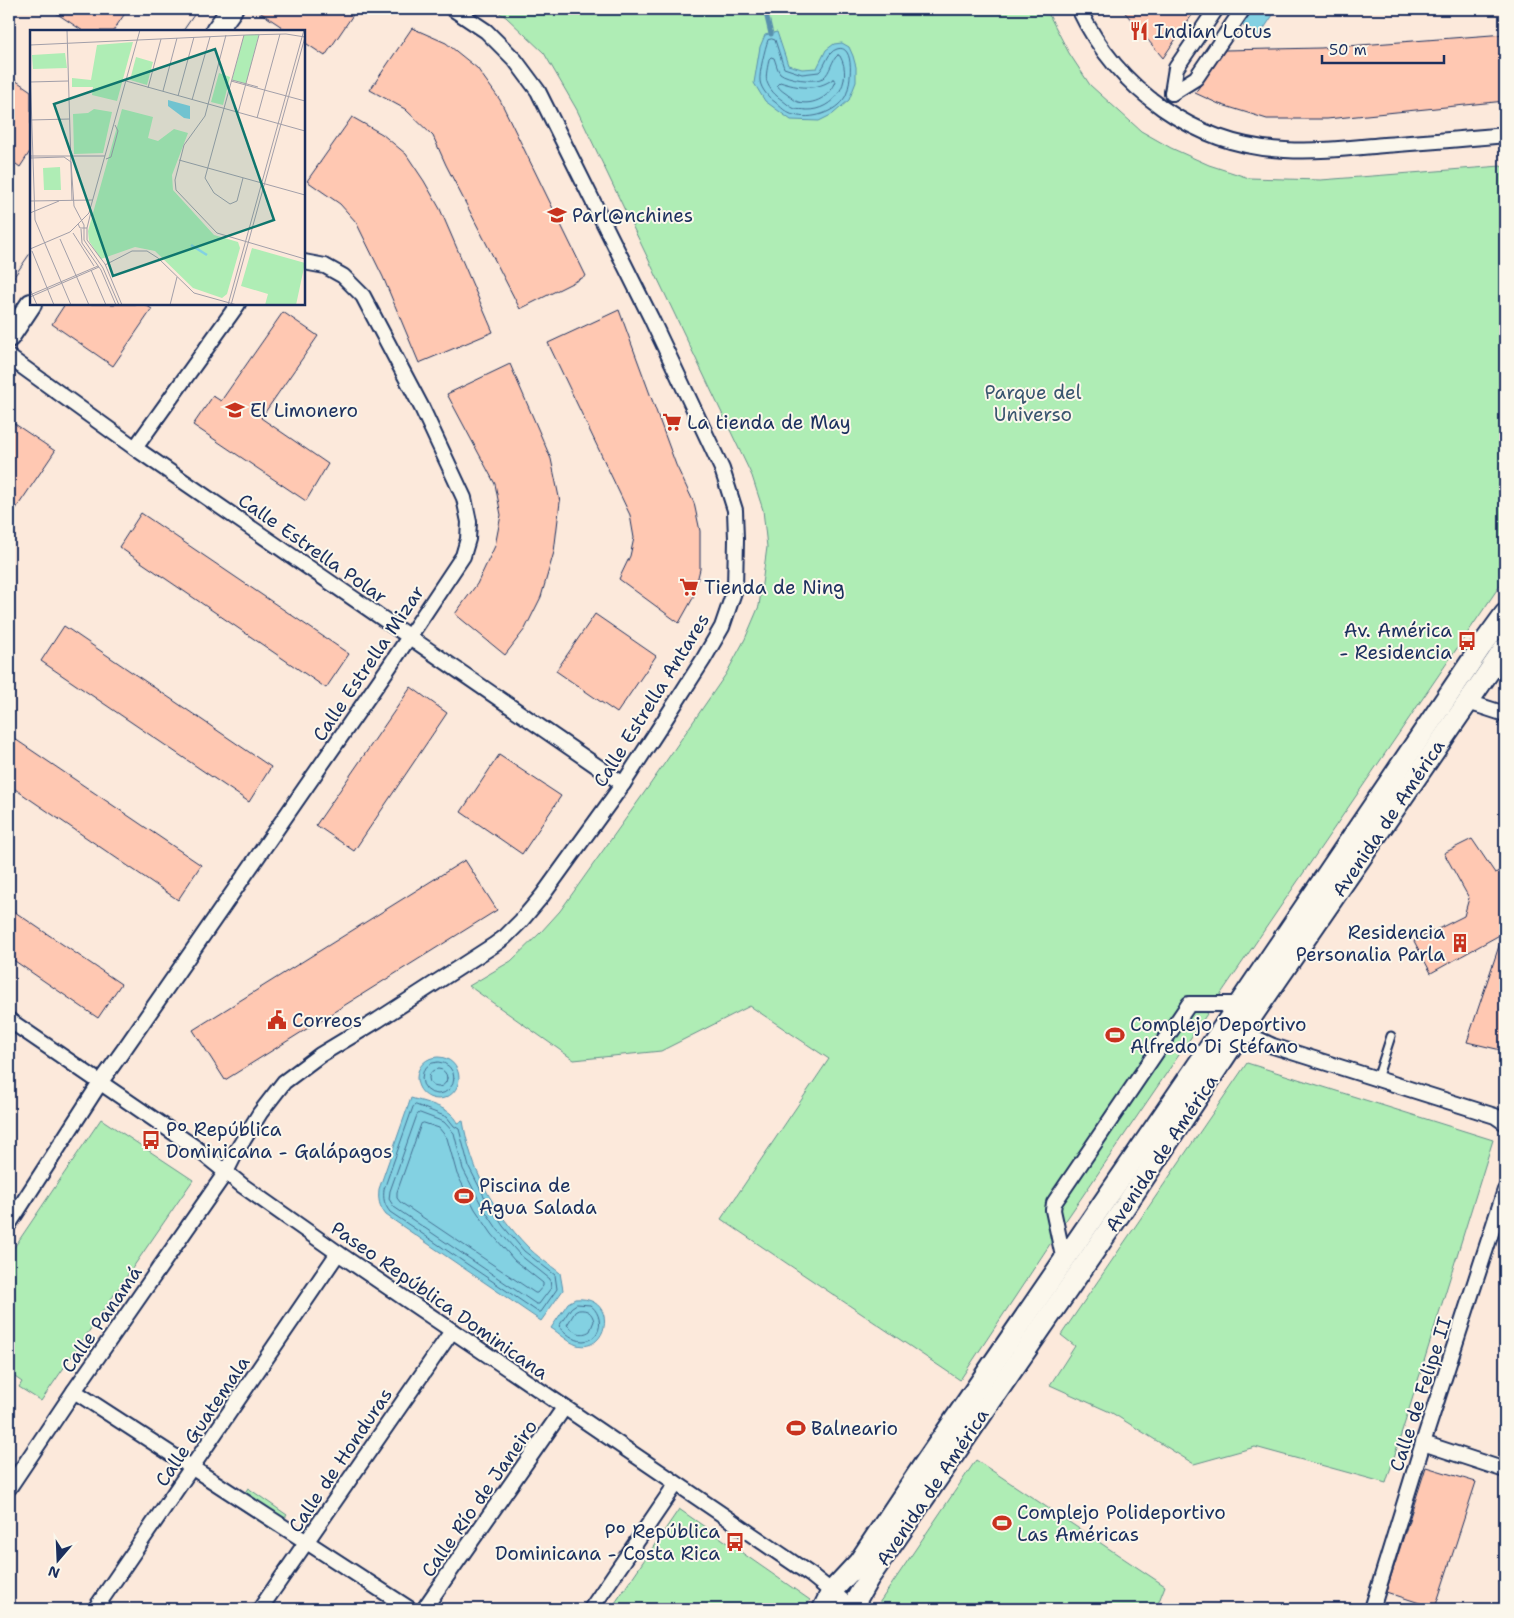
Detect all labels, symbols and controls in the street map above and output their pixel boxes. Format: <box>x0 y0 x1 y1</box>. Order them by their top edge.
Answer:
place label: Indian Lotus <box>1154 19 1272 44</box>
restaurant icon: Indian Lotus <box>1128 20 1150 42</box>
inset map <box>30 30 305 305</box>
scale bar <box>1322 32 1444 64</box>
text: 50 m <box>1329 40 1367 60</box>
place label: Parl@nchines <box>572 203 693 228</box>
school or university icon: Parl@nchines <box>546 204 568 226</box>
park label: Parque del Universo <box>985 380 1082 427</box>
place label: El Limonero <box>250 398 358 423</box>
school or university icon: El Limonero <box>224 399 246 421</box>
place label: La tienda de May <box>687 410 851 435</box>
supermarket icon: La tienda de May <box>661 411 683 433</box>
street label: Calle Estrella Polar <box>233 488 392 609</box>
place label: Tienda de Ning <box>704 575 845 600</box>
supermarket icon: Tienda de Ning <box>678 576 700 598</box>
street label: Calle Estrella Mizar <box>307 580 430 746</box>
street label: Calle Estrella Antares <box>588 609 715 792</box>
place label: Av. América - Residencia <box>1339 618 1452 665</box>
bus stop icon: Av. América - Residencia <box>1456 630 1478 652</box>
street label: Avenida de América <box>1326 735 1451 902</box>
place label: Residencia Personalia Parla <box>1296 920 1445 967</box>
building icon: Residencia Personalia Parla <box>1449 932 1471 954</box>
place label: Correos <box>292 1008 362 1033</box>
public building icon: Correos <box>266 1009 288 1031</box>
place label: Complejo Deportivo Alfredo Di Stéfano <box>1130 1012 1307 1059</box>
sports icon: Complejo Deportivo Alfredo Di Stéfano <box>1104 1024 1126 1046</box>
street label: Avenida de América <box>1099 1070 1224 1237</box>
place label: Pº República Dominicana - Galápagos <box>166 1117 392 1164</box>
bus stop icon: Pº República Dominicana - Galápagos <box>140 1129 162 1151</box>
place label: Piscina de Agua Salada <box>479 1173 597 1220</box>
sports icon: Piscina de Agua Salada <box>453 1185 475 1207</box>
street label: Paseo República Dominicana <box>326 1216 553 1385</box>
street label: Calle Panamá <box>55 1261 148 1378</box>
street label: Calle de Felipe II <box>1384 1314 1457 1475</box>
street label: Calle Guatemala <box>149 1351 255 1491</box>
street label: Calle de Honduras <box>283 1383 398 1537</box>
street label: Avenida de América <box>870 1404 995 1571</box>
street label: Calle Río de Janeiro <box>416 1415 543 1582</box>
place label: Balneario <box>811 1416 898 1441</box>
sports icon: Balneario <box>785 1417 807 1439</box>
place label: Complejo Polideportivo Las Américas <box>1017 1500 1226 1547</box>
sports icon: Complejo Polideportivo Las Américas <box>991 1512 1013 1534</box>
place label: Pº República Dominicana - Costa Rica <box>495 1519 720 1566</box>
bus stop icon: Pº República Dominicana - Costa Rica <box>724 1531 746 1553</box>
north arrow <box>32 1536 82 1586</box>
text: N <box>46 1562 62 1583</box>

